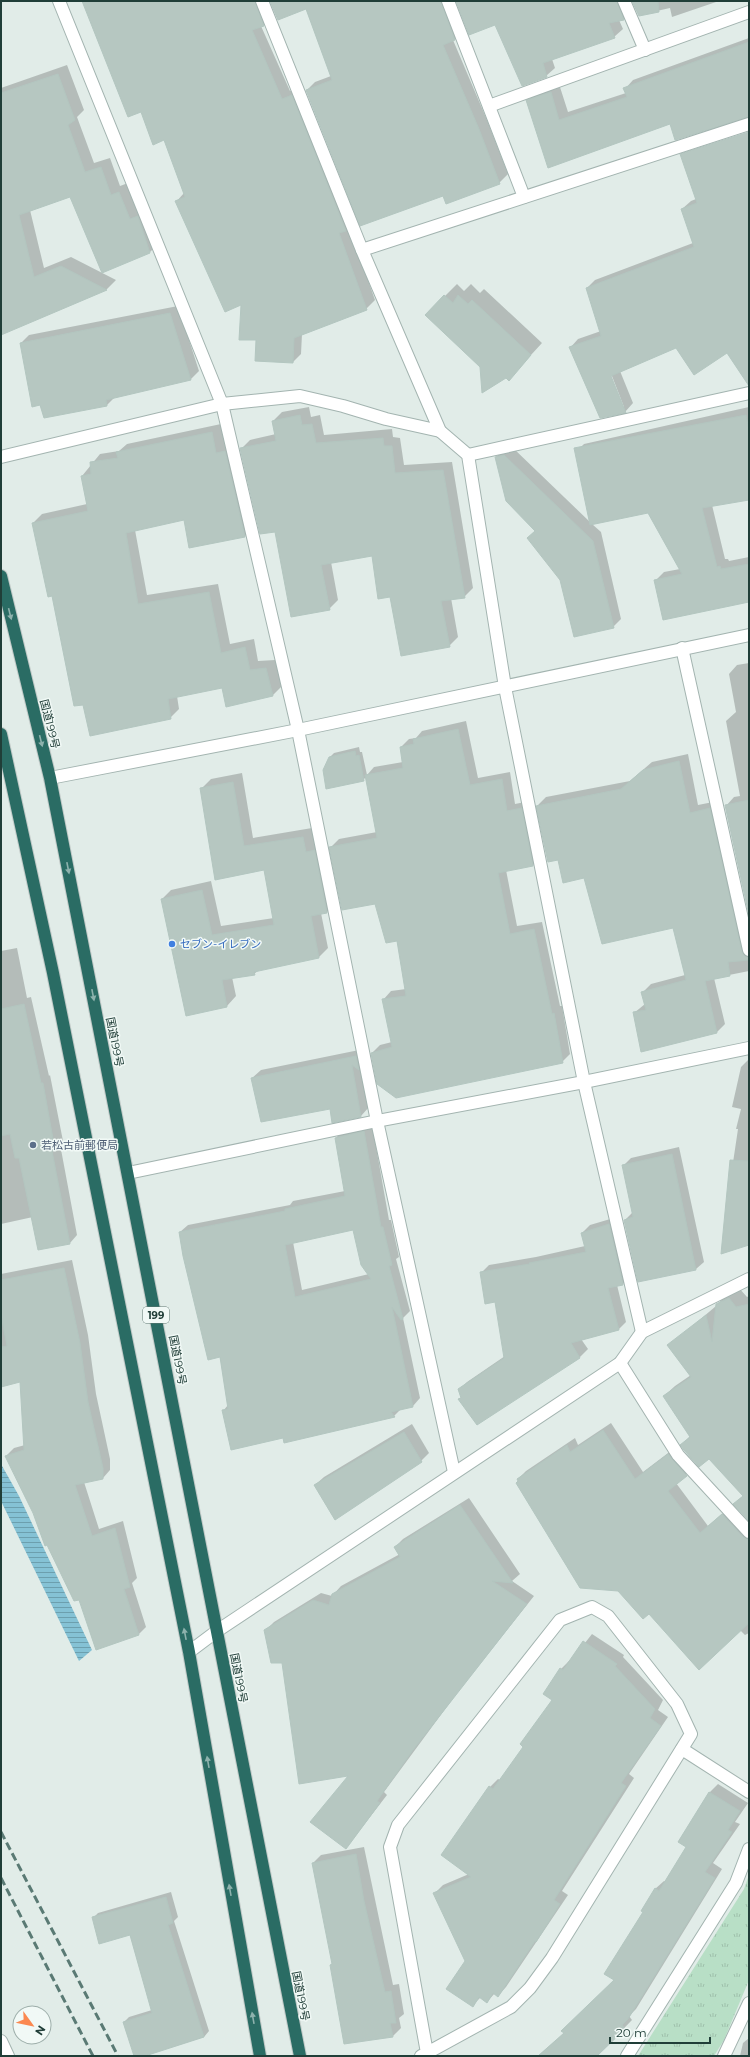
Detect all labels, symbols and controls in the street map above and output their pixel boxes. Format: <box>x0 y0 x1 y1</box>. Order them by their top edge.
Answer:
one-way arrow <box>8 608 14 621</box>
street label: 国道199号 <box>37 698 63 750</box>
one-way arrow <box>38 735 44 747</box>
one-way arrow <box>65 862 71 874</box>
place label: セブン-イレブン <box>180 937 261 951</box>
marker: セブン-イレブン <box>167 939 177 949</box>
one-way arrow <box>90 989 96 1002</box>
street label: 国道199号 <box>103 1016 127 1068</box>
place label: 若松古前郵便局 <box>41 1138 118 1152</box>
marker: 若松古前郵便局 <box>28 1140 38 1150</box>
road number: 199 <box>143 1307 169 1323</box>
street label: 国道199号 <box>166 1334 190 1386</box>
one-way arrow <box>182 1627 188 1640</box>
street label: 国道199号 <box>227 1652 251 1704</box>
one-way arrow <box>205 1755 211 1768</box>
one-way arrow <box>227 1883 233 1896</box>
street label: 国道199号 <box>289 1970 313 2022</box>
north arrow <box>12 2005 52 2045</box>
one-way arrow <box>250 2011 256 2024</box>
scale bar <box>610 2019 710 2045</box>
text: N <box>32 2023 49 2038</box>
text: 20 m <box>616 2025 647 2040</box>

